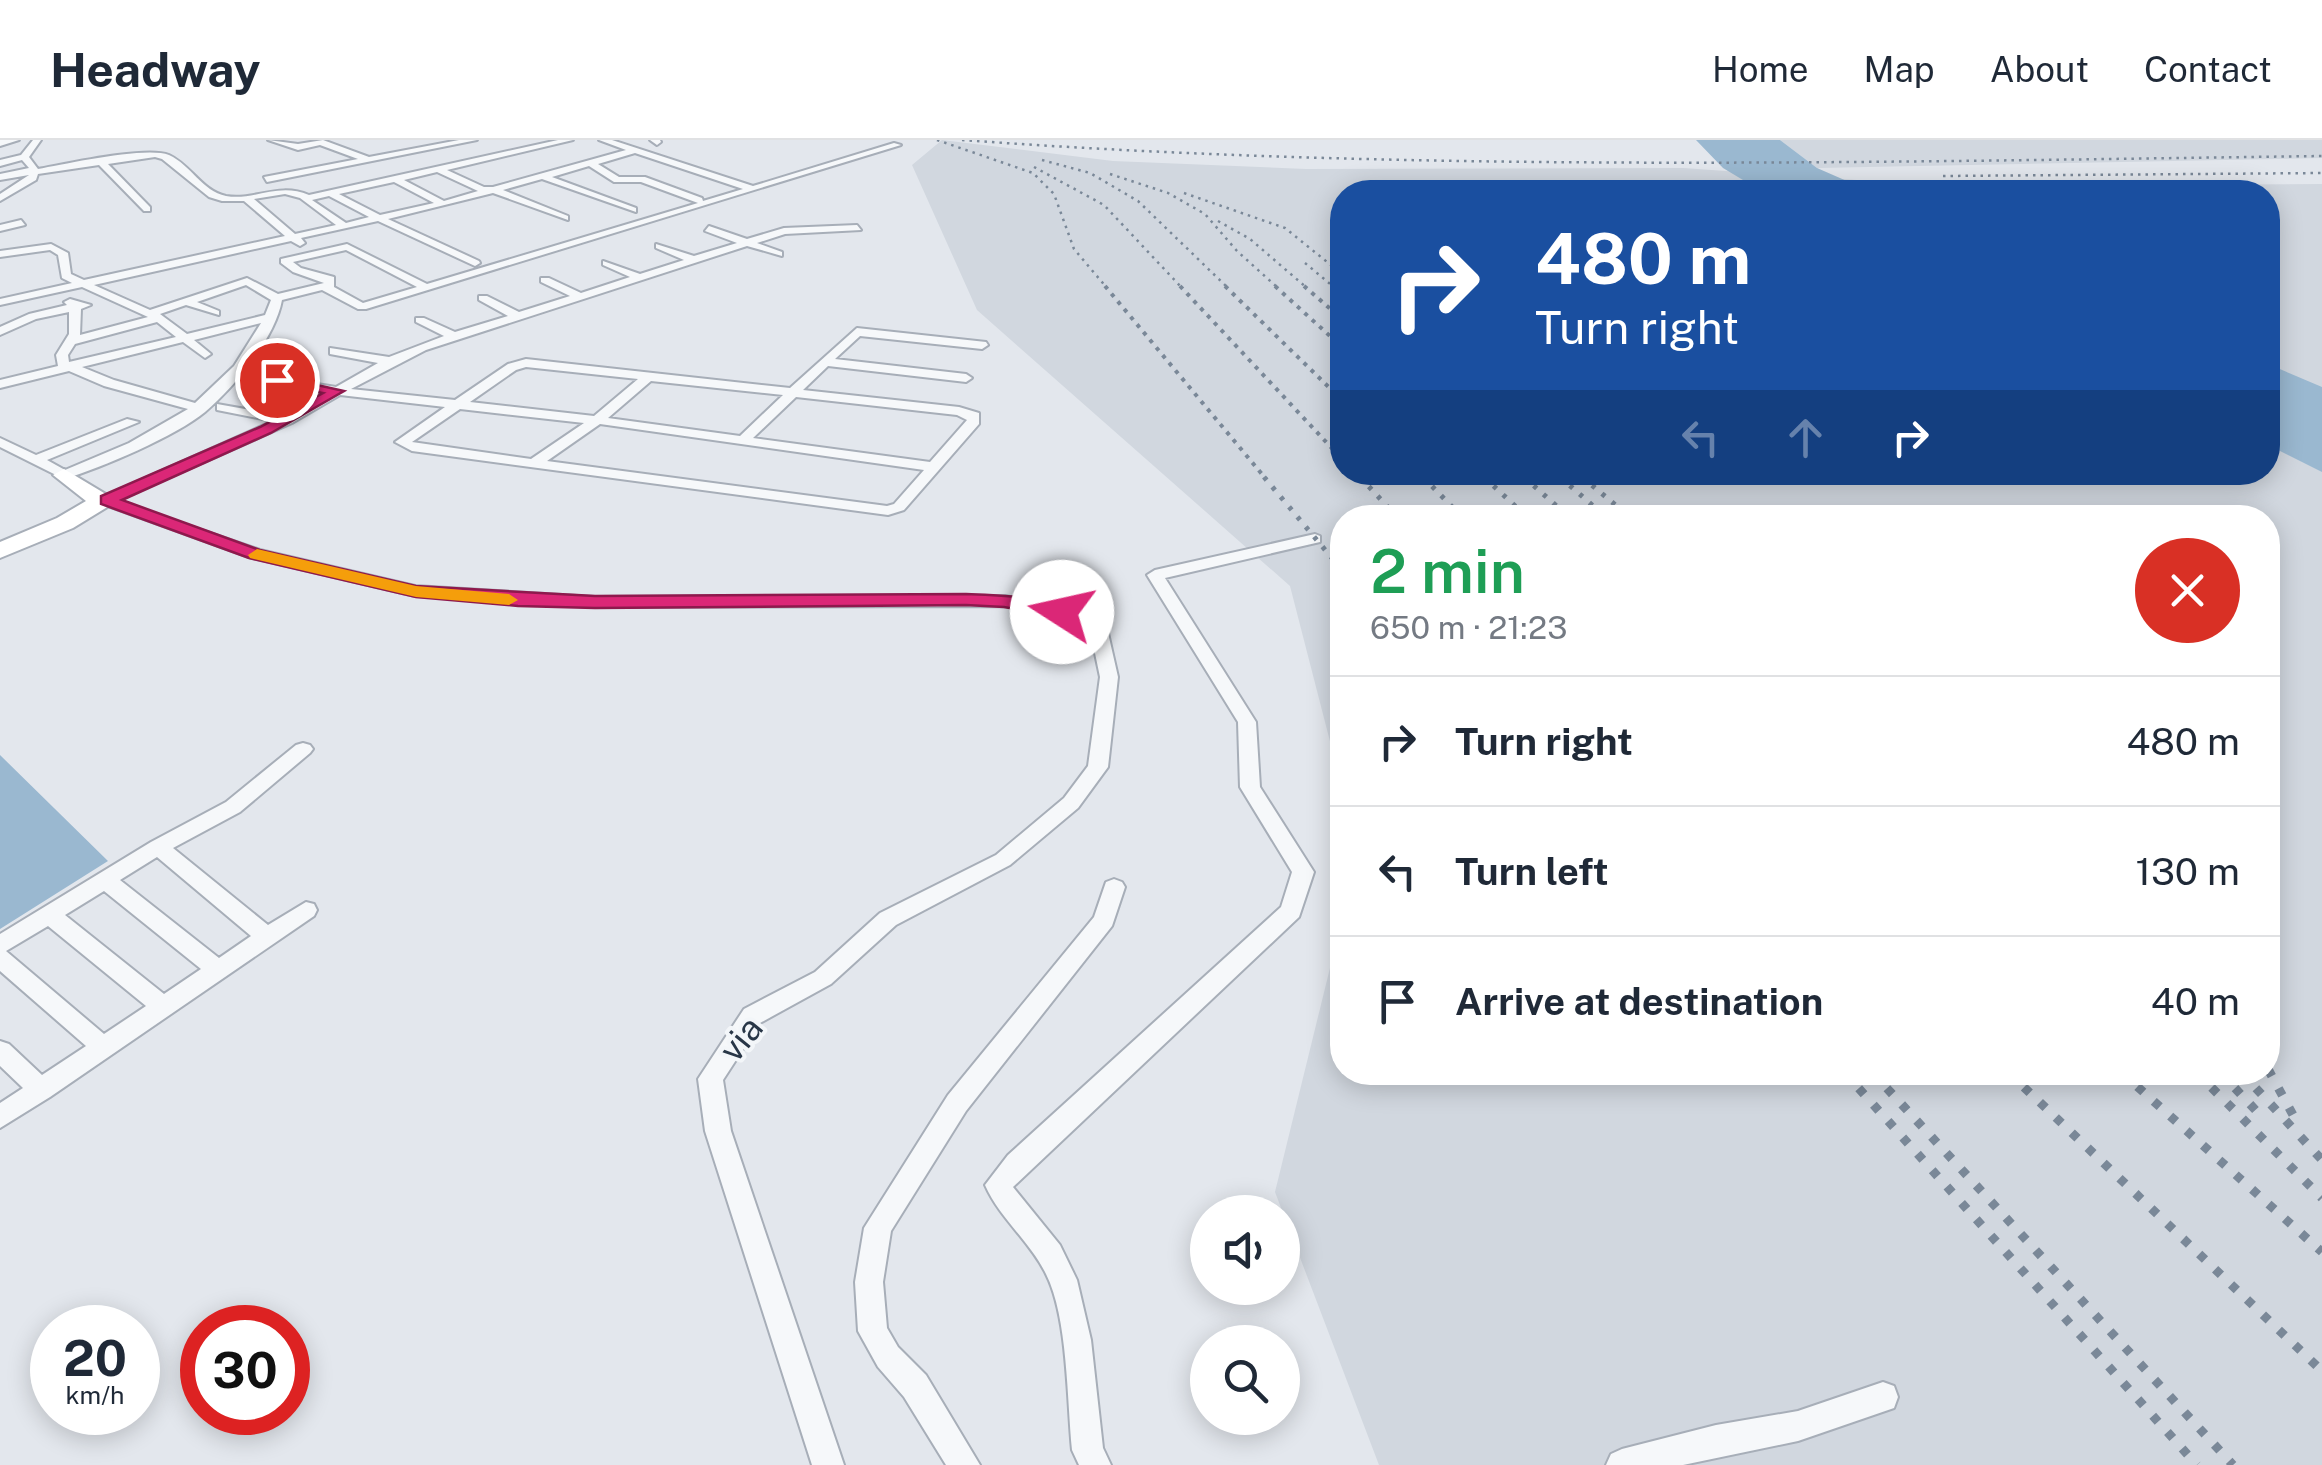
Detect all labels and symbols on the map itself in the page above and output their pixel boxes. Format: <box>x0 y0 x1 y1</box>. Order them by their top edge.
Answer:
pin <box>235 338 320 423</box>
position arrow <box>1010 560 1114 664</box>
street label: via <box>710 1008 771 1069</box>
speed limit sign: 30 <box>180 1305 310 1435</box>

